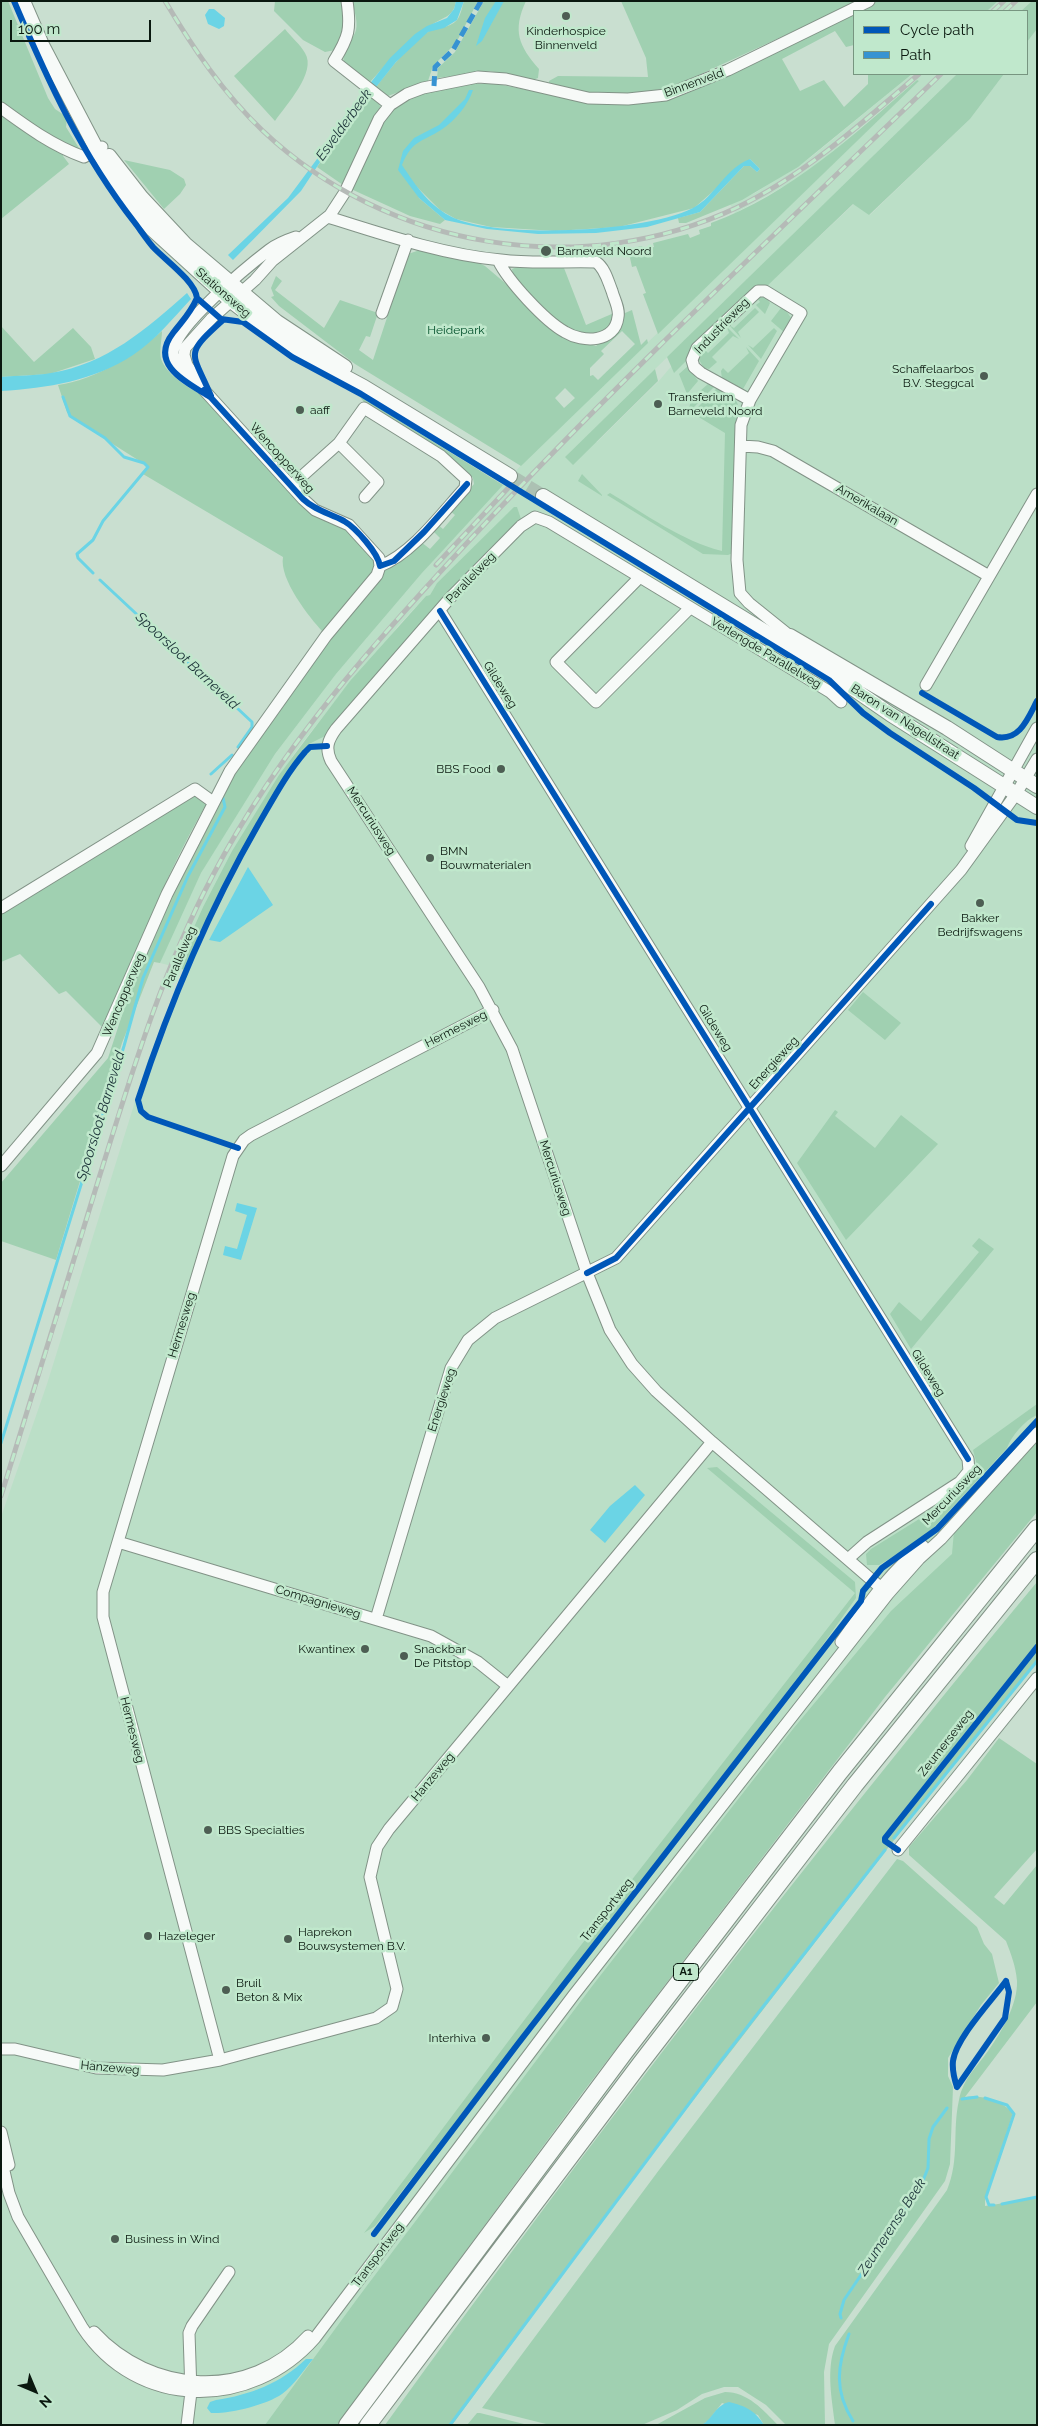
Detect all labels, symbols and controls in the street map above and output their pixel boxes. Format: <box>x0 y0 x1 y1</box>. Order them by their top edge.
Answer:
scale bar <box>12 10 154 42</box>
marker: Kinderhospice Binnenveld <box>560 10 572 22</box>
legend <box>853 10 1028 75</box>
text: 100 m <box>18 20 60 38</box>
text: Cycle path <box>900 21 974 39</box>
place label: Kinderhospice Binnenveld <box>526 24 606 52</box>
text: Path <box>900 46 931 64</box>
street label: Binnenveld <box>662 66 726 100</box>
water label: Esvelderbeek <box>313 86 375 164</box>
marker: Barneveld Noord <box>539 244 553 258</box>
place label: Barneveld Noord <box>557 244 652 258</box>
street label: Stationsweg <box>193 265 253 321</box>
street label: Industrieweg <box>692 295 752 357</box>
park label: Heidepark <box>427 323 485 337</box>
place label: Schaffelaarbos B.V. Steggcal <box>892 362 974 390</box>
marker: Schaffelaarbos B.V. Steggcal <box>978 370 990 382</box>
place label: Transferium Barneveld Noord <box>668 390 763 418</box>
marker: Transferium Barneveld Noord <box>652 398 664 410</box>
place label: aaff <box>310 403 330 417</box>
marker: aaff <box>294 404 306 416</box>
street label: Wencopperweg <box>247 420 317 496</box>
street label: Amerikalaan <box>833 481 901 529</box>
street label: Parallelweg <box>443 550 499 606</box>
water label: Spoorsloot Barneveld <box>132 609 242 713</box>
street label: Verlengde Parallelweg <box>708 614 824 692</box>
street label: Gildeweg <box>480 659 520 711</box>
street label: Baron van Nagellstraat <box>848 682 962 762</box>
place label: BBS Food <box>436 762 491 776</box>
marker: BBS Food <box>495 763 507 775</box>
street label: Mercuriusweg <box>343 784 399 858</box>
place label: BMN Bouwmaterialen <box>440 844 531 872</box>
marker: BMN Bouwmaterialen <box>424 852 436 864</box>
marker: Bakker Bedrijfswagens <box>974 897 986 909</box>
place label: Bakker Bedrijfswagens <box>937 911 1023 939</box>
street label: Parallelweg <box>161 924 199 990</box>
street label: Wencopperweg <box>100 951 148 1039</box>
street label: Gildeweg <box>695 1002 735 1054</box>
street label: Hermesweg <box>423 1007 489 1051</box>
street label: Energieweg <box>746 1034 802 1092</box>
water label: Spoorsloot Barneveld <box>73 1049 129 1183</box>
street label: Mercuriusweg <box>536 1138 574 1218</box>
street label: Hermesweg <box>165 1290 199 1360</box>
street label: Gildeweg <box>908 1347 948 1399</box>
street label: Energieweg <box>425 1366 459 1434</box>
street label: Mercuriusweg <box>919 1462 985 1528</box>
street label: Compagnieweg <box>274 1582 362 1622</box>
place label: Kwantinex <box>298 1642 355 1656</box>
place label: Snackbar De Pitstop <box>414 1642 471 1670</box>
marker: Kwantinex <box>359 1643 371 1655</box>
marker: Snackbar De Pitstop <box>398 1650 410 1662</box>
street label: Hermesweg <box>117 1695 147 1765</box>
street label: Zeumerseweg <box>916 1707 976 1779</box>
street label: Hanzeweg <box>409 1750 457 1804</box>
place label: BBS Specialties <box>218 1823 305 1837</box>
marker: BBS Specialties <box>202 1824 214 1836</box>
street label: Transportweg <box>578 1875 636 1945</box>
place label: Haprekon Bouwsystemen B.V. <box>298 1925 406 1953</box>
place label: Hazeleger <box>158 1929 215 1943</box>
marker: Hazeleger <box>142 1930 154 1942</box>
marker: Haprekon Bouwsystemen B.V. <box>282 1933 294 1945</box>
road number: A1 <box>674 1964 698 1980</box>
place label: Bruil Beton & Mix <box>236 1976 302 2004</box>
marker: Bruil Beton & Mix <box>220 1984 232 1996</box>
place label: Interhiva <box>429 2031 476 2045</box>
marker: Interhiva <box>480 2032 492 2044</box>
street label: Hanzeweg <box>80 2058 140 2078</box>
water label: Zeumerense Beek <box>854 2175 930 2279</box>
street label: Transportweg <box>349 2220 407 2290</box>
place label: Business in Wind <box>125 2232 220 2246</box>
marker: Business in Wind <box>109 2233 121 2245</box>
north arrow <box>10 2366 60 2416</box>
text: N <box>36 2392 55 2411</box>

